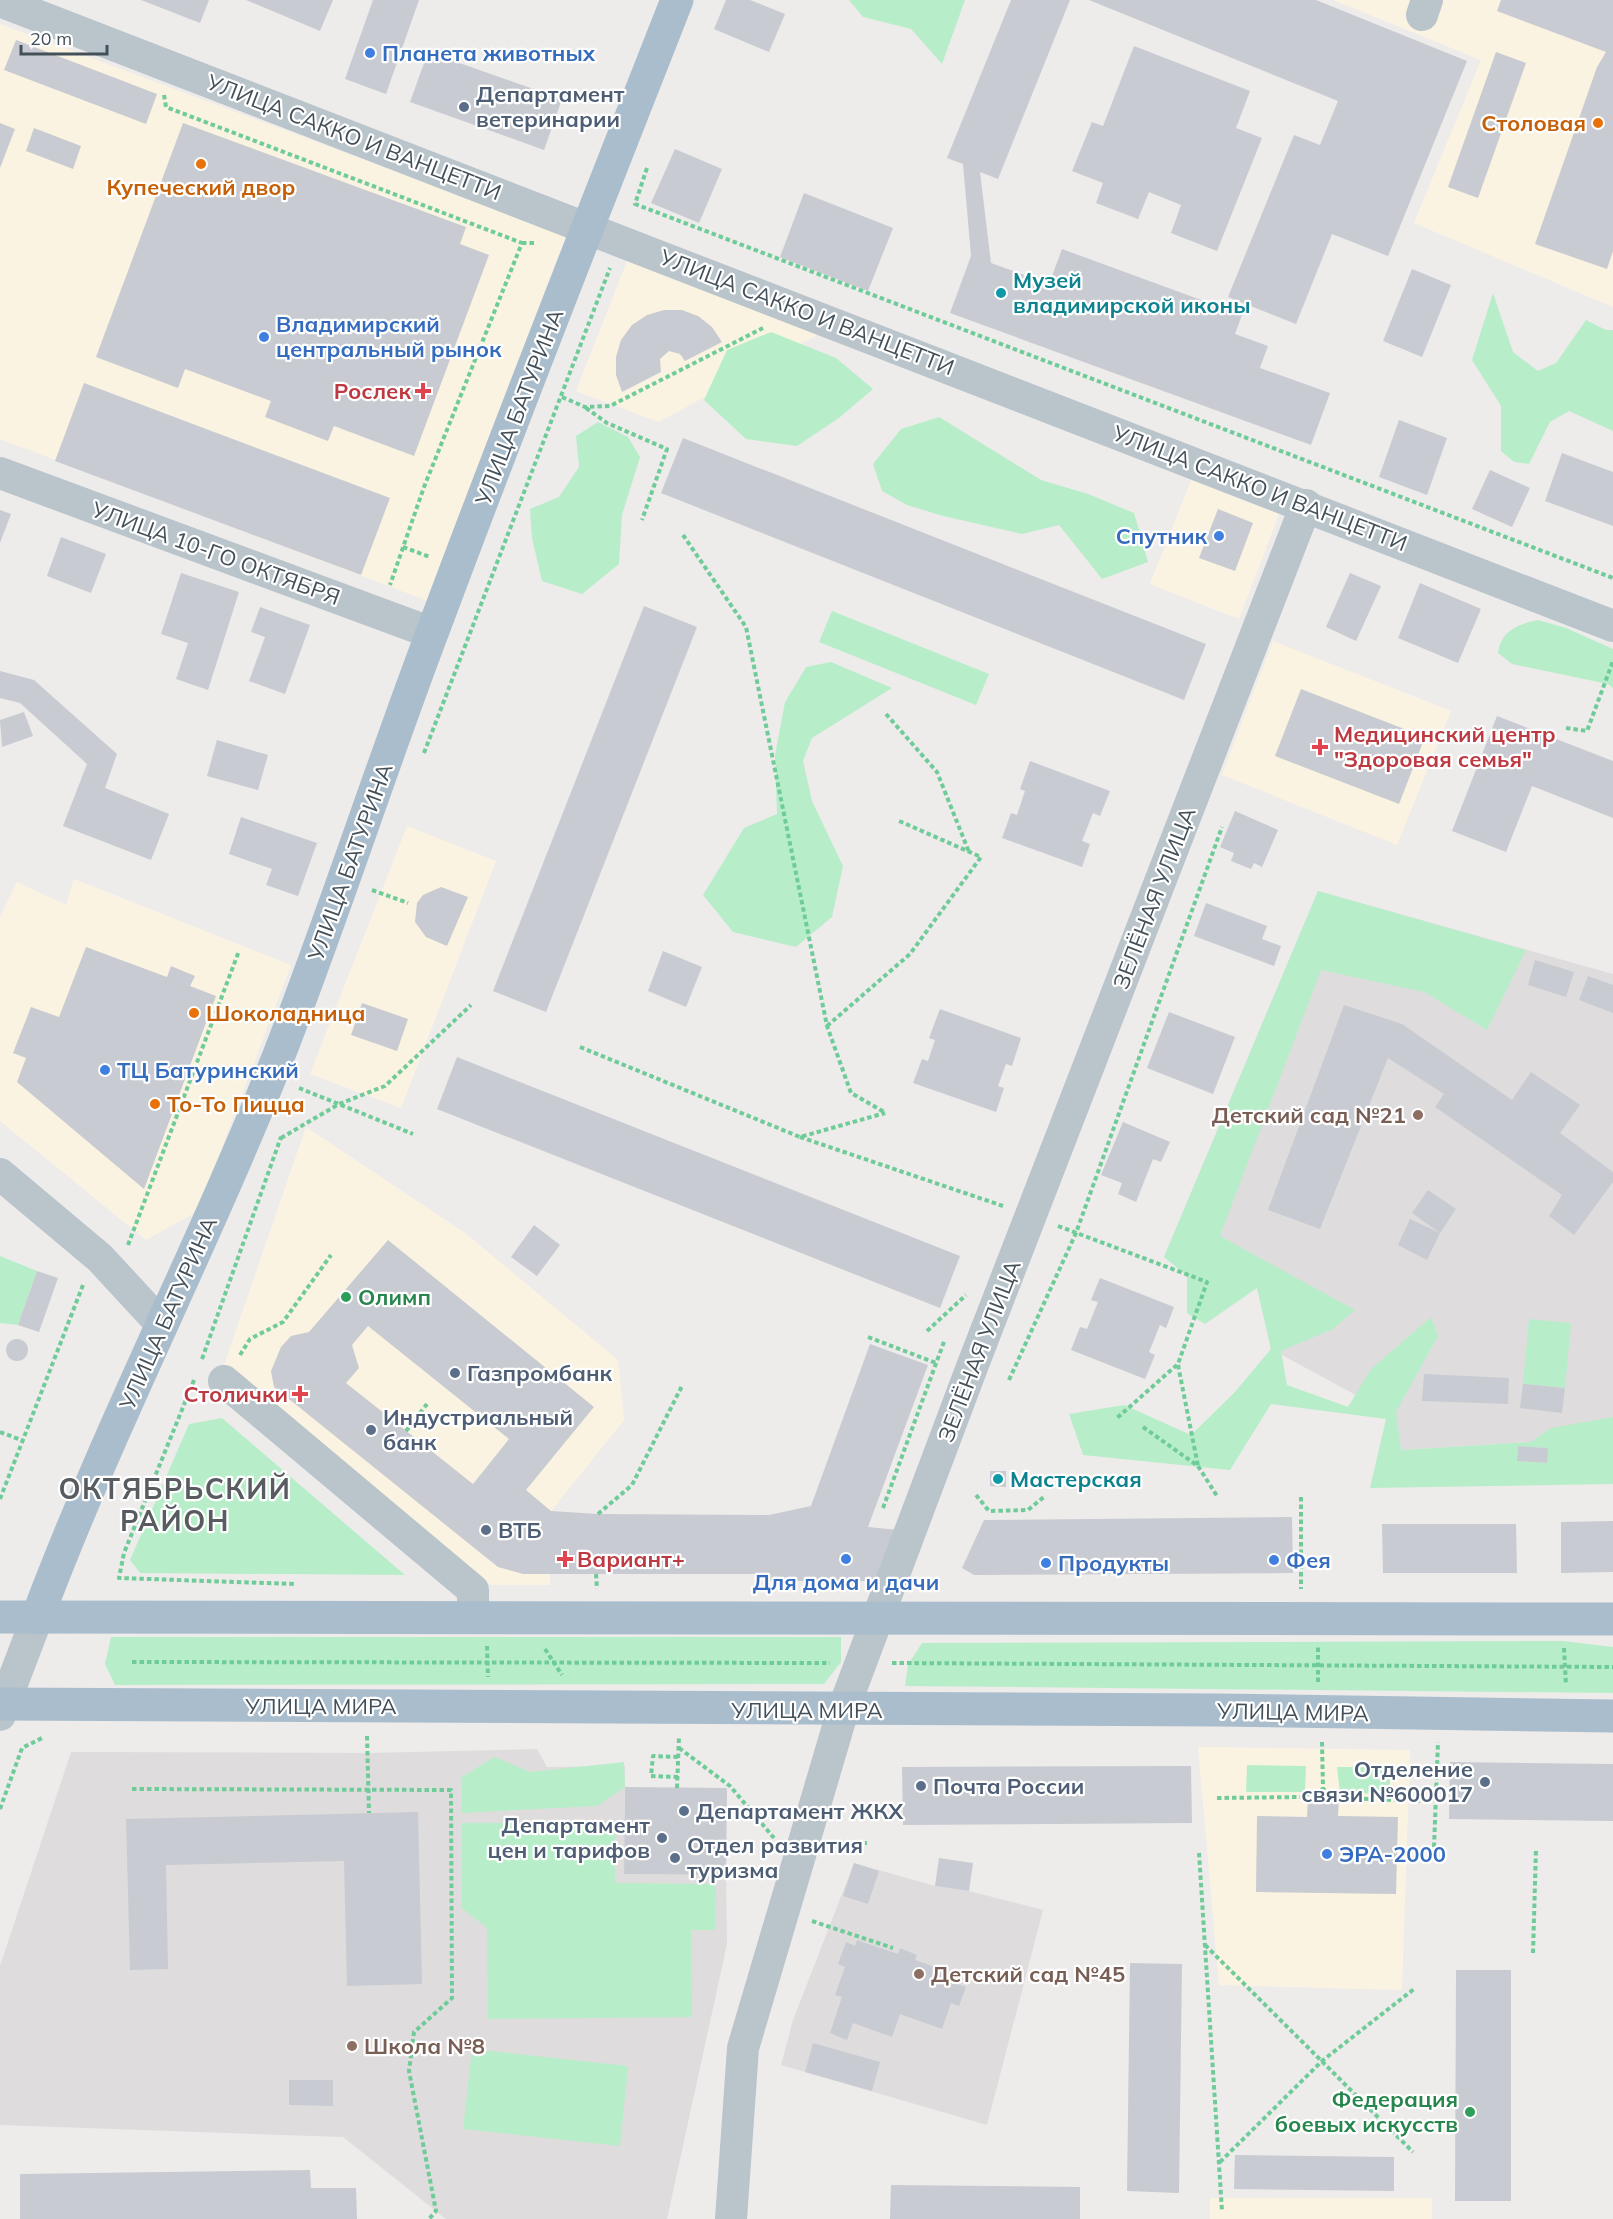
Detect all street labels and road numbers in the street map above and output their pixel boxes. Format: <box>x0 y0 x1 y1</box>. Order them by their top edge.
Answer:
street label: УЛИЦА САККО И ВАНЦЕТТИ <box>202 67 505 206</box>
street label: УЛИЦА САККО И ВАНЦЕТТИ <box>655 242 958 381</box>
street label: УЛИЦА БАТУРИНА <box>468 305 569 510</box>
street label: УЛИЦА САККО И ВАНЦЕТТИ <box>1108 418 1411 557</box>
street label: УЛИЦА 10-ГО ОКТЯБРЯ <box>87 495 344 611</box>
street label: УЛИЦА БАТУРИНА <box>301 759 399 966</box>
street label: ЗЕЛЁНАЯ УЛИЦА <box>1106 803 1202 993</box>
street label: УЛИЦА БАТУРИНА <box>112 1212 223 1415</box>
street label: ЗЕЛЁНАЯ УЛИЦА <box>931 1256 1027 1446</box>
street label: УЛИЦА МИРА <box>244 1692 397 1720</box>
street label: УЛИЦА МИРА <box>730 1696 883 1724</box>
street label: УЛИЦА МИРА <box>1216 1697 1369 1727</box>

